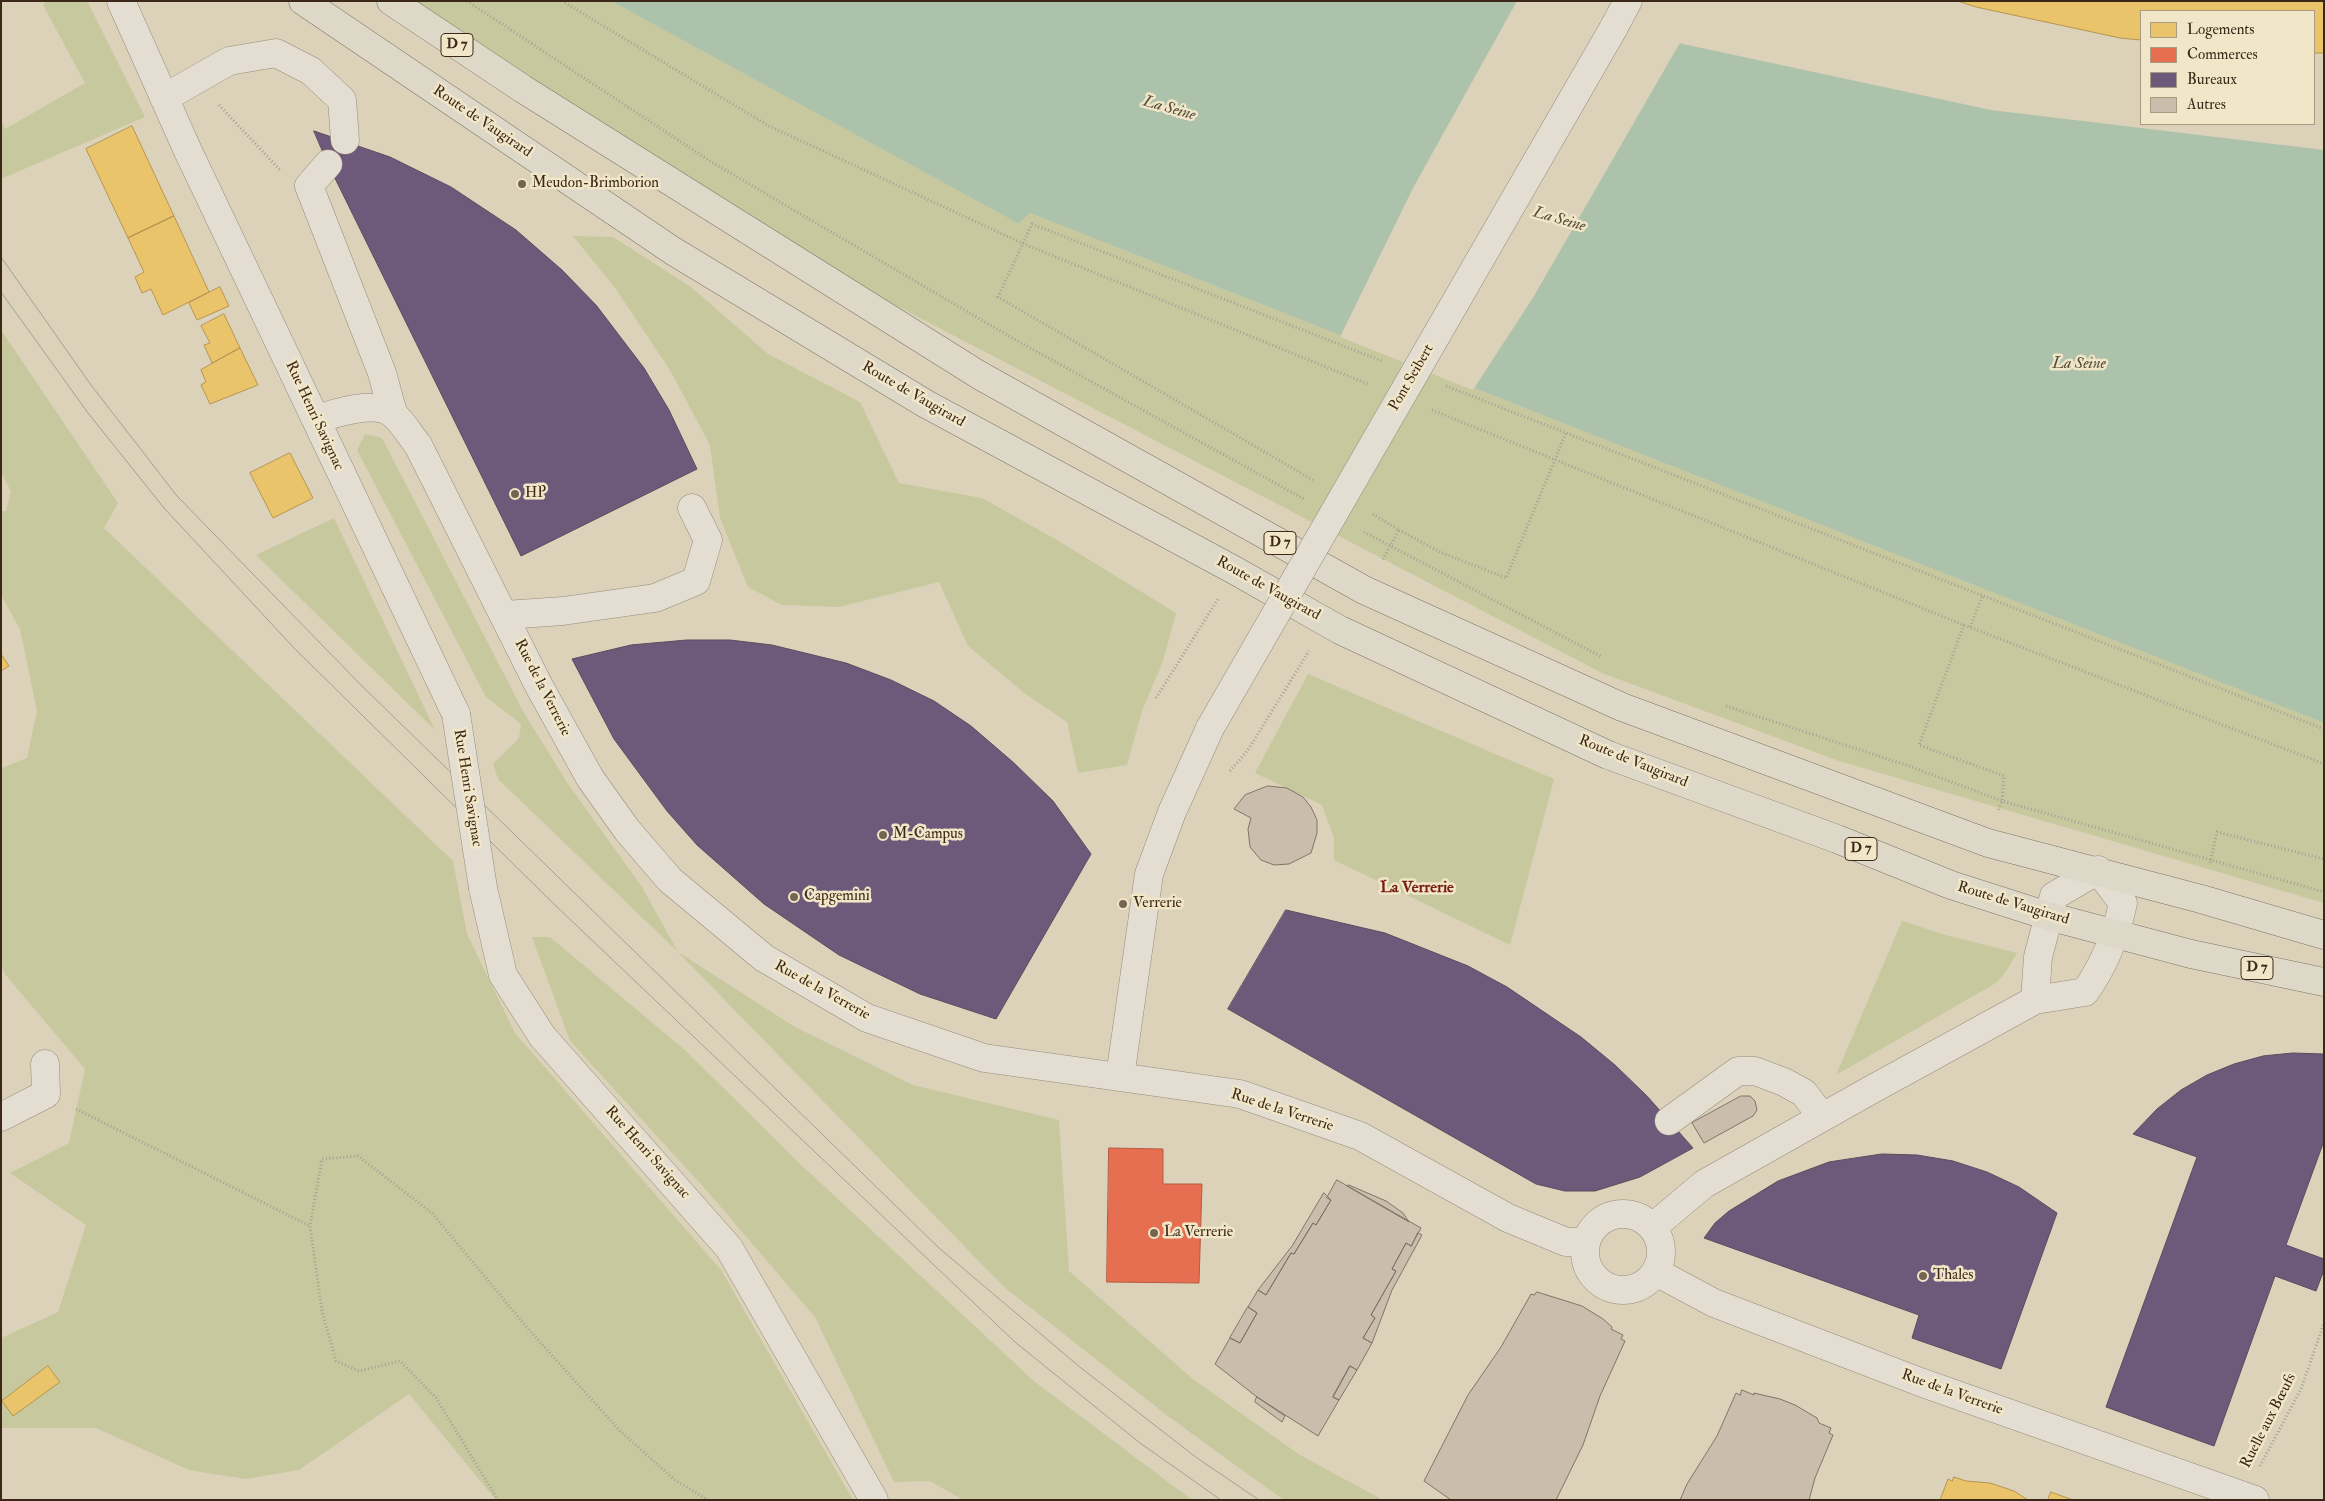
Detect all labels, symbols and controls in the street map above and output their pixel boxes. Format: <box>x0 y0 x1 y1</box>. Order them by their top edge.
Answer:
legend <box>2140 10 2315 125</box>
text: Logements <box>2187 20 2254 39</box>
road number: D 7 <box>441 34 473 56</box>
text: Commerces <box>2187 45 2258 64</box>
text: Bureaux <box>2187 70 2237 89</box>
street label: Route de Vaugirard <box>429 82 535 162</box>
water label: La Seine <box>1141 92 1197 126</box>
text: Autres <box>2187 95 2226 114</box>
place label: Meudon-Brimborion <box>532 175 659 193</box>
marker: Meudon-Brimborion <box>516 178 528 190</box>
water label: La Seine <box>1531 203 1587 237</box>
street label: Pont Seibert <box>1386 342 1438 414</box>
water label: La Seine <box>2052 355 2106 375</box>
street label: Rue Henri Savignac <box>281 358 347 474</box>
street label: Route de Vaugirard <box>858 358 968 432</box>
place label: HP <box>525 485 546 503</box>
marker: HP <box>509 488 521 500</box>
road number: D 7 <box>1264 532 1296 554</box>
street label: Route de Vaugirard <box>1213 553 1323 625</box>
street label: Rue de la Verrerie <box>510 636 574 740</box>
street label: Rue Henri Savignac <box>449 728 485 848</box>
street label: Route de Vaugirard <box>1576 732 1690 792</box>
place label: M-Campus <box>893 826 963 844</box>
marker: M-Campus <box>877 829 889 841</box>
road number: D 7 <box>1845 838 1877 861</box>
street label: Route de Vaugirard <box>1955 878 2071 930</box>
district label: La Verrerie <box>1380 879 1454 899</box>
place label: Capgemini <box>804 888 870 906</box>
marker: Capgemini <box>788 891 800 903</box>
place label: Verrerie <box>1133 895 1182 913</box>
marker: Verrerie <box>1117 898 1129 910</box>
road number: D 7 <box>2241 956 2273 980</box>
street label: Rue de la Verrerie <box>771 957 873 1025</box>
street label: Rue de la Verrerie <box>1229 1086 1335 1136</box>
street label: Rue Henri Savignac <box>601 1103 693 1203</box>
place label: La Verrerie <box>1164 1224 1233 1242</box>
marker: La Verrerie <box>1148 1227 1160 1239</box>
place label: Thales <box>1933 1267 1973 1285</box>
marker: Thales <box>1917 1270 1929 1282</box>
street label: Rue de la Verrerie <box>1899 1366 2005 1420</box>
street label: Ruelle aux Bœufs <box>2237 1371 2301 1471</box>

